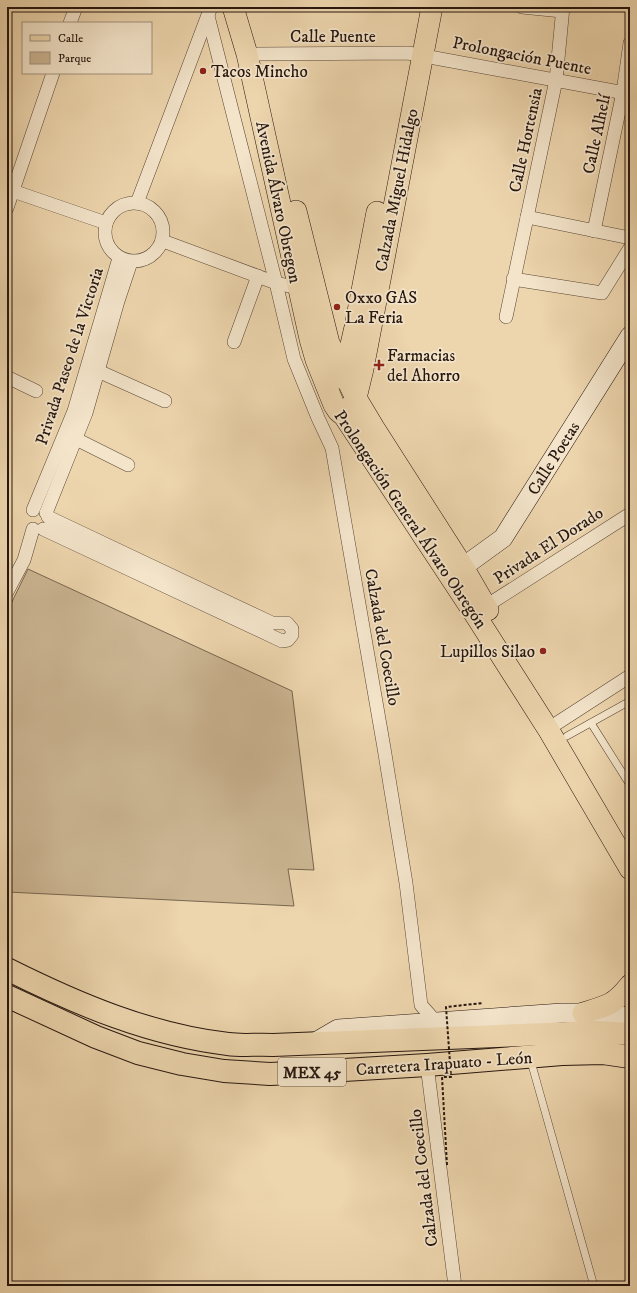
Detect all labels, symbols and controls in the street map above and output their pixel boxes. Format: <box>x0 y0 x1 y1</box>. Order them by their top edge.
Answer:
legend <box>22 22 152 74</box>
street label: Calle Puente <box>290 26 376 48</box>
text: Calle <box>58 31 83 46</box>
street label: Prolongación Puente <box>451 32 593 80</box>
text: Parque <box>58 51 91 66</box>
place label: Tacos Mincho <box>211 61 308 83</box>
marker: Tacos Mincho <box>198 66 208 76</box>
street label: Calle Hortensia <box>504 85 548 195</box>
street label: Calle Alhelí <box>578 91 616 176</box>
street label: Calzada Miguel Hidalgo <box>370 107 424 274</box>
street label: Avenida Álvaro Obregon <box>250 119 307 285</box>
street label: Privada Paseo de la Victoria <box>31 264 109 448</box>
place label: Oxxo GAS La Feria <box>345 287 417 329</box>
marker: Oxxo GAS La Feria <box>332 302 342 312</box>
place label: Farmacias del Ahorro <box>387 345 460 387</box>
marker: Farmacias del Ahorro <box>374 360 384 370</box>
street label: Prolongación General Álvaro Obregón <box>329 405 493 633</box>
street label: Calle Poetas <box>523 417 585 499</box>
street label: Privada El Dorado <box>489 502 608 590</box>
street label: Calzada del Coecillo <box>359 567 405 707</box>
place label: Lupillos Silao <box>440 641 535 663</box>
marker: Lupillos Silao <box>538 646 548 656</box>
street label: Carretera Irapuato - León <box>355 1047 533 1081</box>
road number: MEX 45 <box>278 1058 346 1086</box>
street label: Calzada del Coecillo <box>405 1108 443 1248</box>

